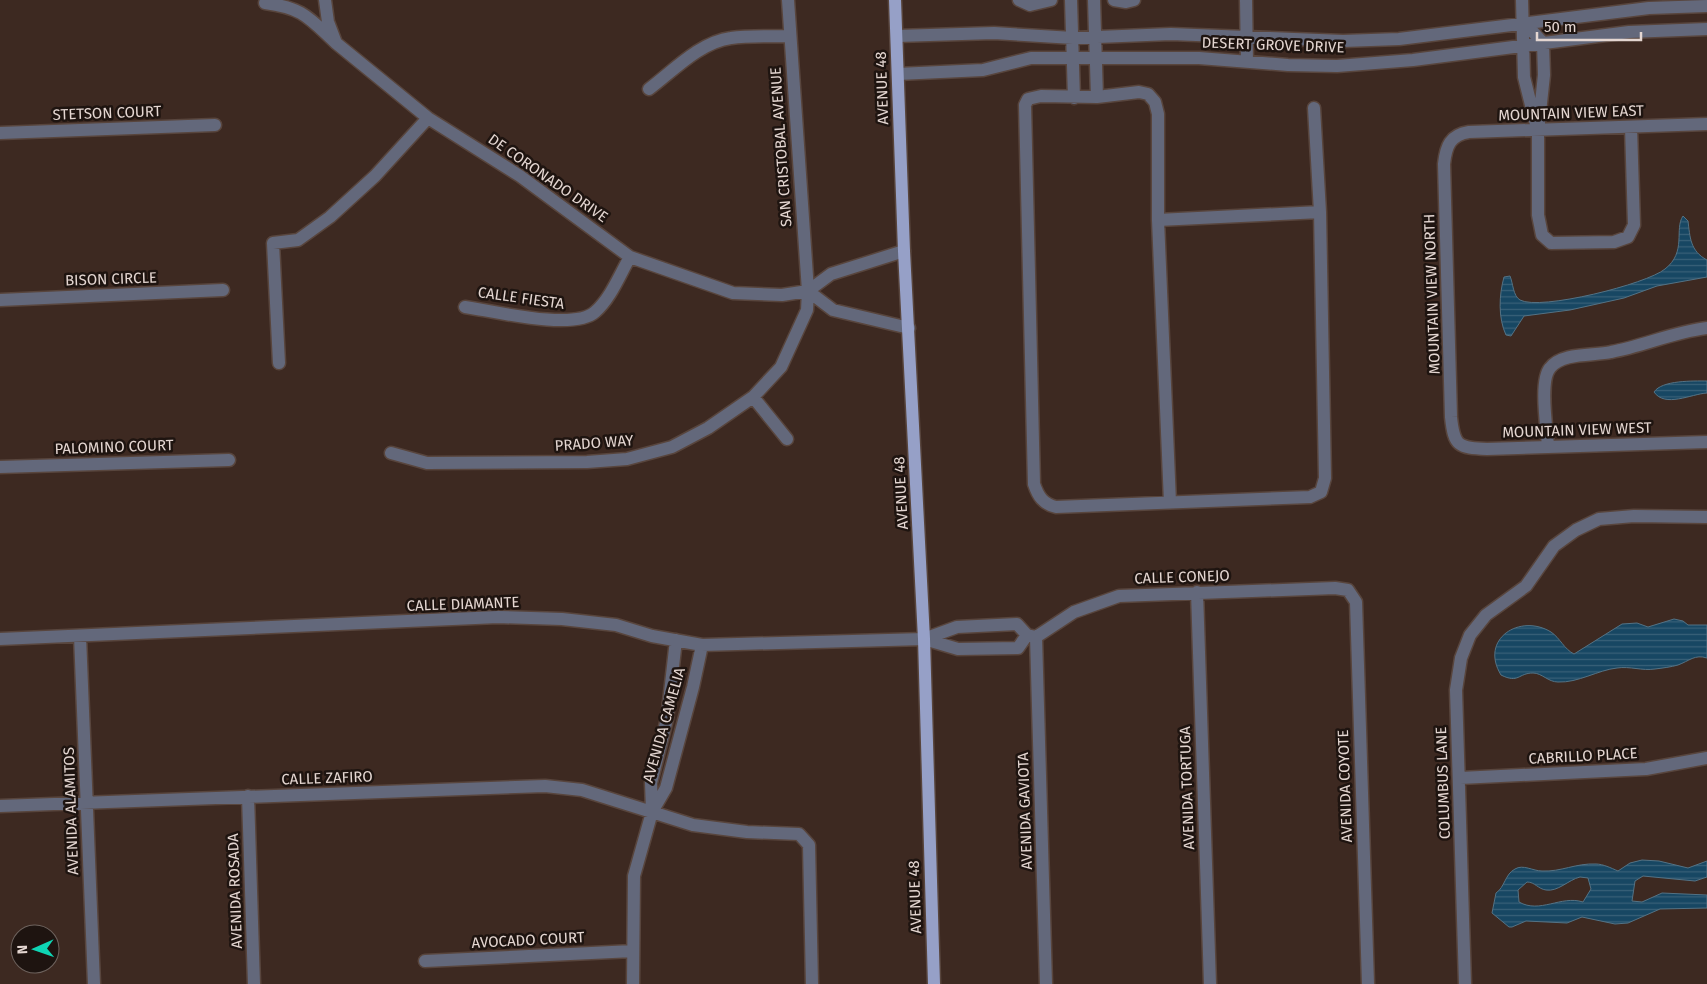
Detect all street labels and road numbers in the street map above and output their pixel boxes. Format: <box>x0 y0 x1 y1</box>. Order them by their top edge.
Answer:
street label: DESERT GROVE DRIVE <box>1201 34 1345 56</box>
street label: AVENUE 48 <box>872 51 892 125</box>
street label: SAN CRISTOBAL AVENUE <box>766 66 796 228</box>
street label: MOUNTAIN VIEW EAST <box>1498 101 1644 125</box>
street label: STETSON COURT <box>52 102 162 124</box>
street label: DE CORONADO DRIVE <box>485 130 611 226</box>
street label: MOUNTAIN VIEW NORTH <box>1420 213 1444 375</box>
street label: BISON CIRCLE <box>65 268 157 290</box>
street label: CALLE FIESTA <box>477 283 566 313</box>
street label: MOUNTAIN VIEW WEST <box>1502 418 1652 442</box>
street label: PRADO WAY <box>554 431 635 455</box>
street label: PALOMINO COURT <box>54 436 174 458</box>
street label: AVENUE 48 <box>890 456 912 530</box>
street label: CALLE CONEJO <box>1134 566 1230 588</box>
street label: CALLE DIAMANTE <box>406 593 520 615</box>
street label: AVENIDA CAMELIA <box>639 665 689 785</box>
street label: AVENIDA TORTUGA <box>1176 726 1198 850</box>
street label: COLUMBUS LANE <box>1432 726 1454 840</box>
street label: AVENIDA COYOTE <box>1334 729 1356 843</box>
street label: CABRILLO PLACE <box>1528 744 1638 768</box>
street label: AVENIDA ALAMITOS <box>60 747 82 875</box>
street label: AVENIDA GAVIOTA <box>1014 752 1036 870</box>
street label: CALLE ZAFIRO <box>281 767 373 789</box>
street label: AVENIDA ROSADA <box>224 833 246 949</box>
street label: AVENUE 48 <box>905 860 925 934</box>
street label: AVOCADO COURT <box>471 928 585 952</box>

